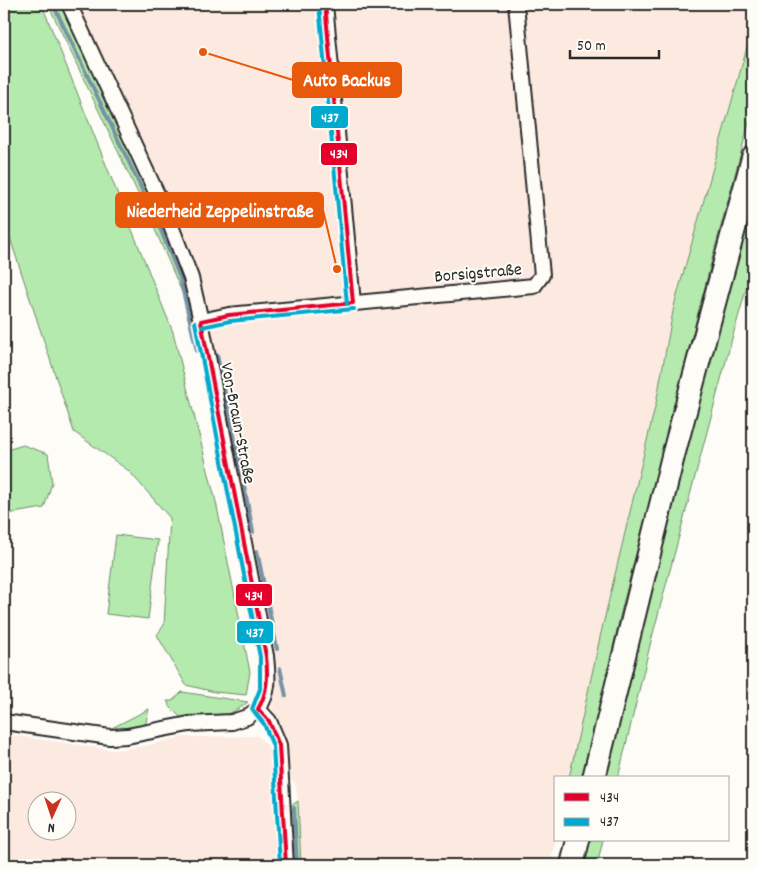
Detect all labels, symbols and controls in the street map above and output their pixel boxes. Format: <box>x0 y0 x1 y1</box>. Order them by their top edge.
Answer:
scale bar <box>570 28 658 60</box>
text: 50 m <box>577 36 606 58</box>
callout: Auto Backus <box>293 63 401 97</box>
text: Auto Backus <box>303 69 391 96</box>
line badge: 437 <box>310 105 349 129</box>
text: 437 <box>321 109 339 129</box>
line badge: 434 <box>320 142 358 166</box>
text: 434 <box>330 145 348 165</box>
callout: Niederheid Zeppelinstraße <box>116 193 323 227</box>
text: Niederheid Zeppelinstraße <box>126 200 314 227</box>
street label: Borsigstraße <box>433 258 523 291</box>
street label: Von-Braun-Straße <box>213 361 261 486</box>
line badge: 434 <box>235 583 273 607</box>
text: 434 <box>245 587 263 607</box>
line badge: 437 <box>236 620 274 644</box>
text: 437 <box>246 624 264 644</box>
legend <box>554 776 730 842</box>
text: 434 <box>600 788 619 810</box>
north arrow <box>28 792 78 842</box>
text: 437 <box>600 812 619 834</box>
text: N <box>47 817 55 837</box>

